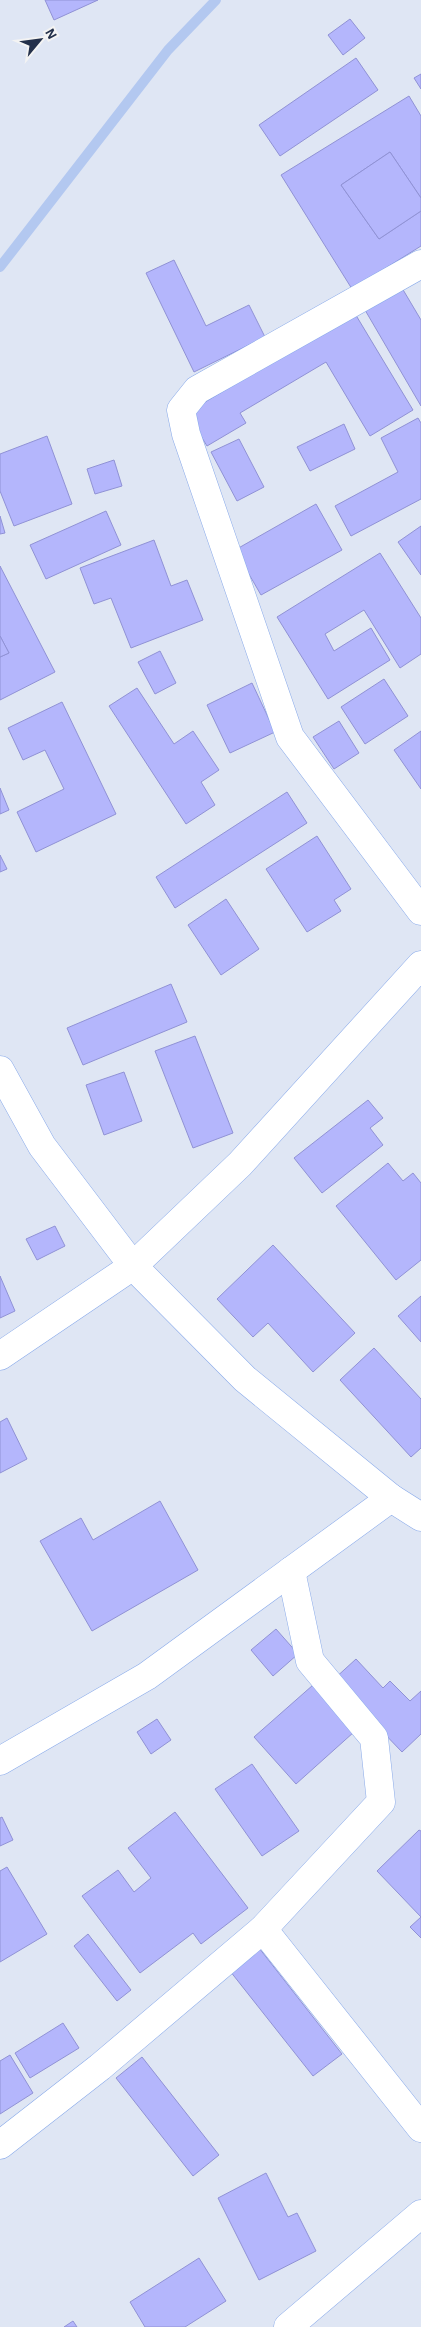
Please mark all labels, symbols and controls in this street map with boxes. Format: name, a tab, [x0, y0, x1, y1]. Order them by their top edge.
north arrow	[15, 15, 65, 65]
text: N	[42, 27, 59, 42]

